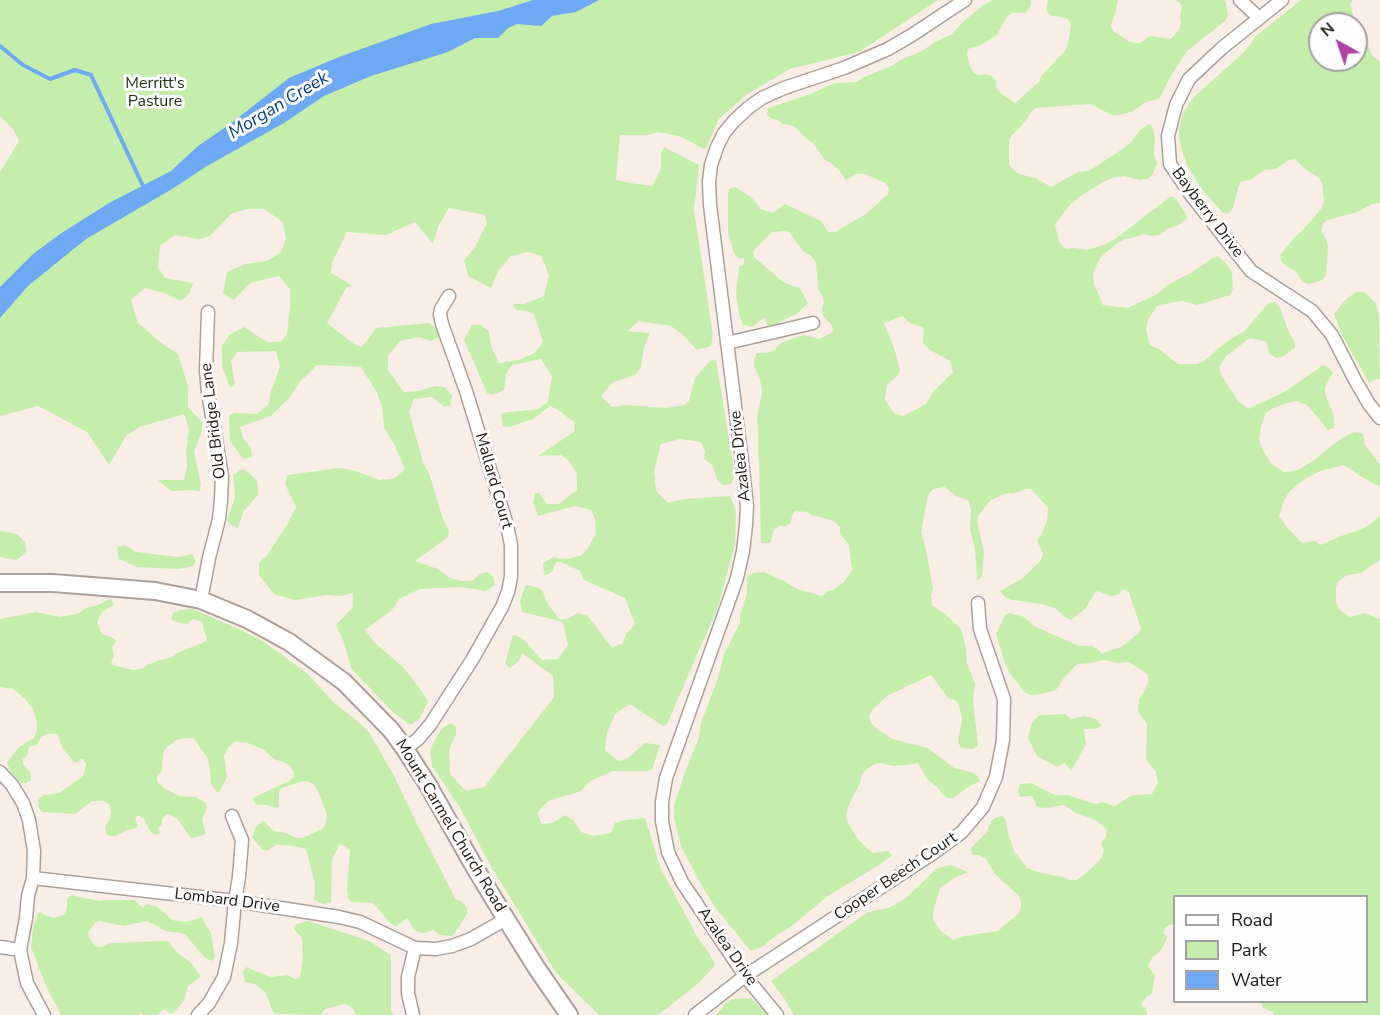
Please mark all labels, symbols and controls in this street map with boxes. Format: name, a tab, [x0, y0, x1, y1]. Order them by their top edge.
north arrow	[1308, 12, 1368, 72]
text: N	[1316, 17, 1339, 42]
water label: Morgan Creek	[225, 68, 333, 144]
park label: Merritt's Pasture	[125, 74, 185, 112]
street label: Bayberry Drive	[1167, 164, 1247, 262]
street label: Old Bridge Lane	[197, 362, 231, 480]
street label: Azalea Drive	[727, 410, 755, 502]
street label: Mallard Court	[470, 431, 516, 531]
street label: Mount Carmel Church Road	[391, 736, 509, 916]
street label: Cooper Beech Court	[831, 829, 961, 925]
street label: Lombard Drive	[173, 885, 281, 917]
legend	[1173, 895, 1368, 1003]
street label: Azalea Drive	[693, 904, 761, 990]
text: Road	[1231, 908, 1273, 932]
text: Park	[1231, 938, 1267, 962]
text: Water	[1231, 968, 1282, 992]

